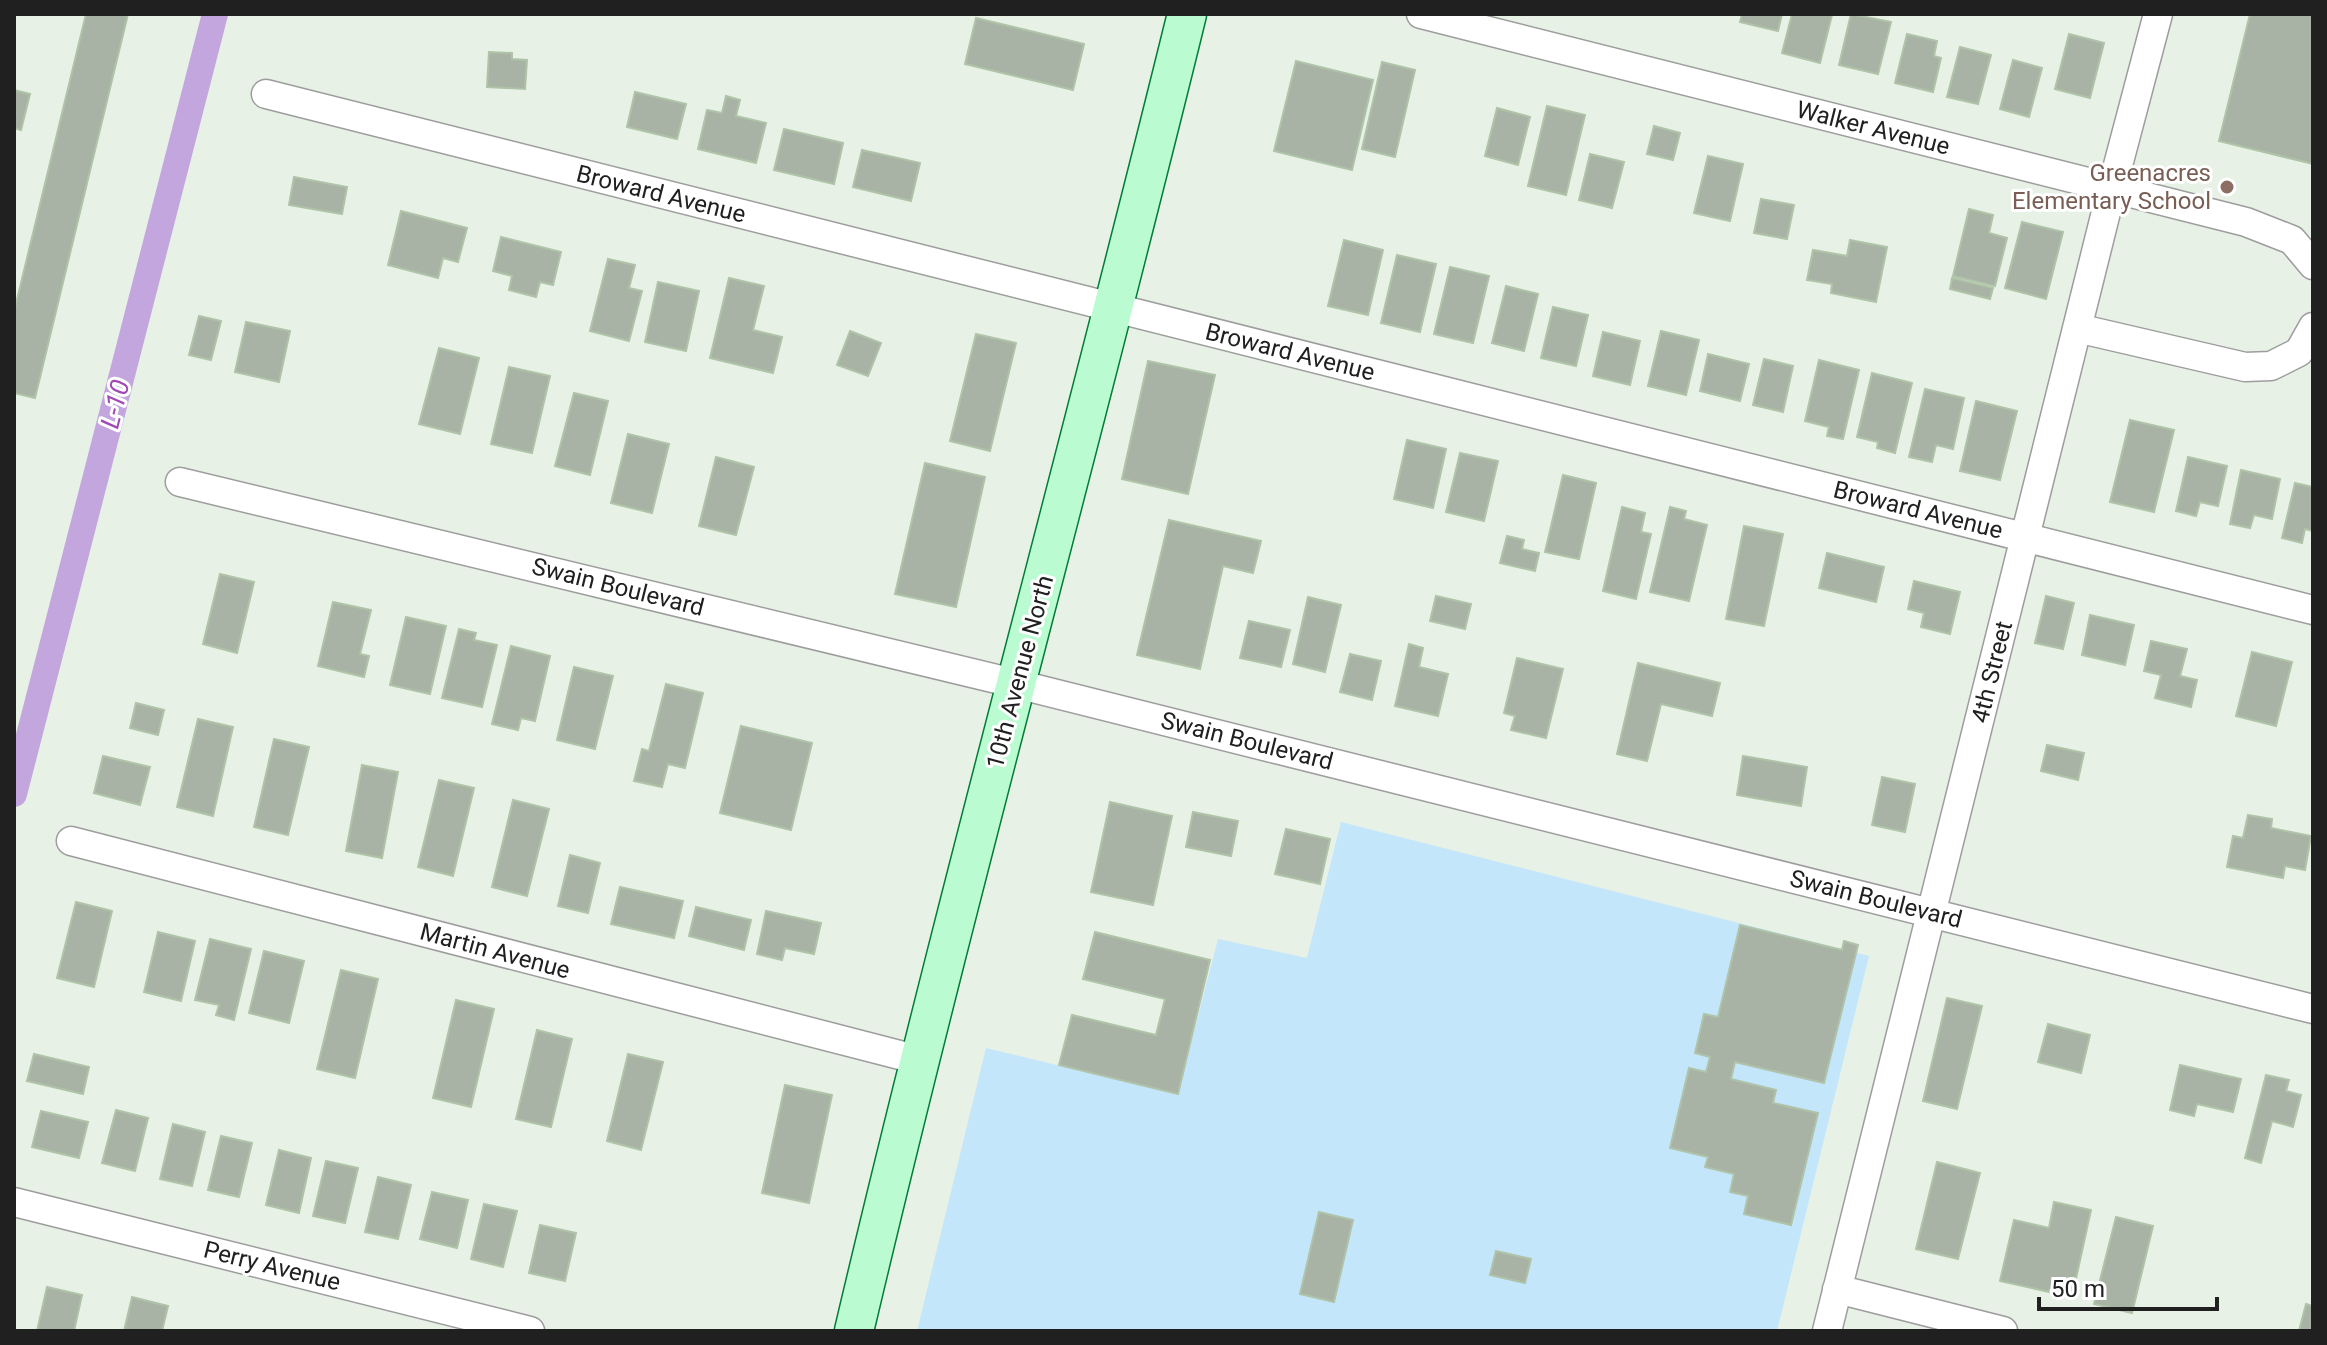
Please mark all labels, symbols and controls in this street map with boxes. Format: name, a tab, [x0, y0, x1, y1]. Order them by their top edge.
street label: Walker Avenue	[1793, 95, 1953, 161]
street label: Broward Avenue	[573, 159, 749, 229]
place label: Greenacres Elementary School	[2012, 159, 2211, 215]
marker: Greenacres Elementary School	[2218, 178, 2236, 196]
street label: Broward Avenue	[1202, 317, 1378, 387]
water label: L-10	[95, 377, 135, 431]
street label: Broward Avenue	[1830, 475, 2006, 545]
street label: Swain Boulevard	[529, 552, 707, 622]
street label: 10th Avenue North	[981, 572, 1059, 772]
street label: 4th Street	[1966, 618, 2018, 726]
street label: Swain Boulevard	[1158, 706, 1336, 776]
street label: Swain Boulevard	[1787, 864, 1965, 934]
street label: Martin Avenue	[417, 918, 573, 984]
street label: Perry Avenue	[201, 1235, 343, 1297]
scale bar	[2039, 1261, 2217, 1311]
text: 50 m	[2051, 1275, 2105, 1303]

